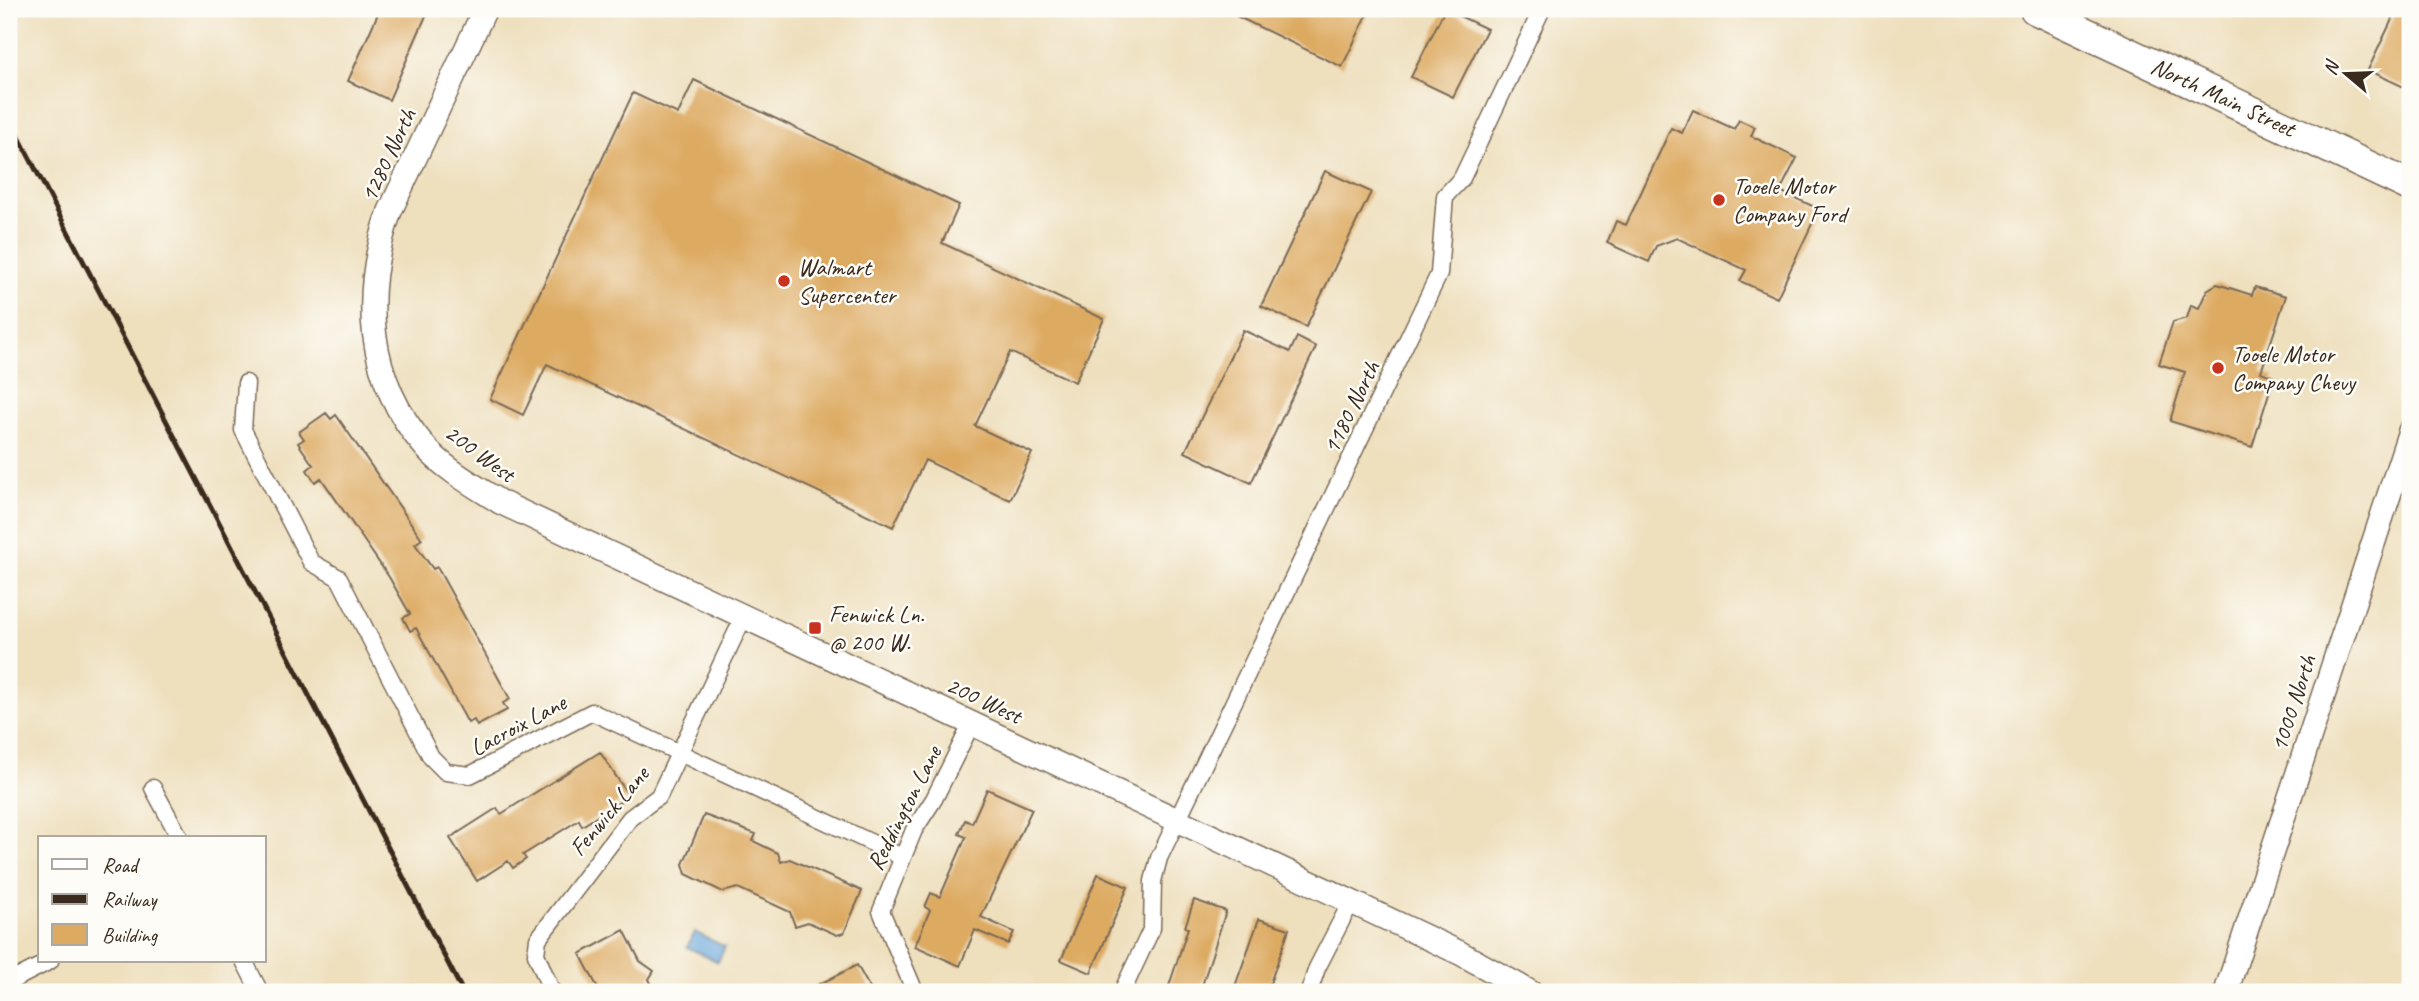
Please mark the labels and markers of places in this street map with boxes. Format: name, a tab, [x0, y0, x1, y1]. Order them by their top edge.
place label: Tooele Motor Company Ford	[1733, 171, 1850, 229]
marker: Tooele Motor Company Ford	[1711, 192, 1727, 208]
place label: Walmart Supercenter	[798, 252, 898, 310]
marker: Walmart Supercenter	[776, 273, 792, 289]
place label: Tooele Motor Company Chevy	[2232, 339, 2357, 397]
marker: Tooele Motor Company Chevy	[2210, 360, 2226, 376]
place label: Fenwick Ln. @ 200 W.	[829, 599, 925, 657]
marker: Fenwick Ln. @ 200 W.	[807, 620, 823, 636]

